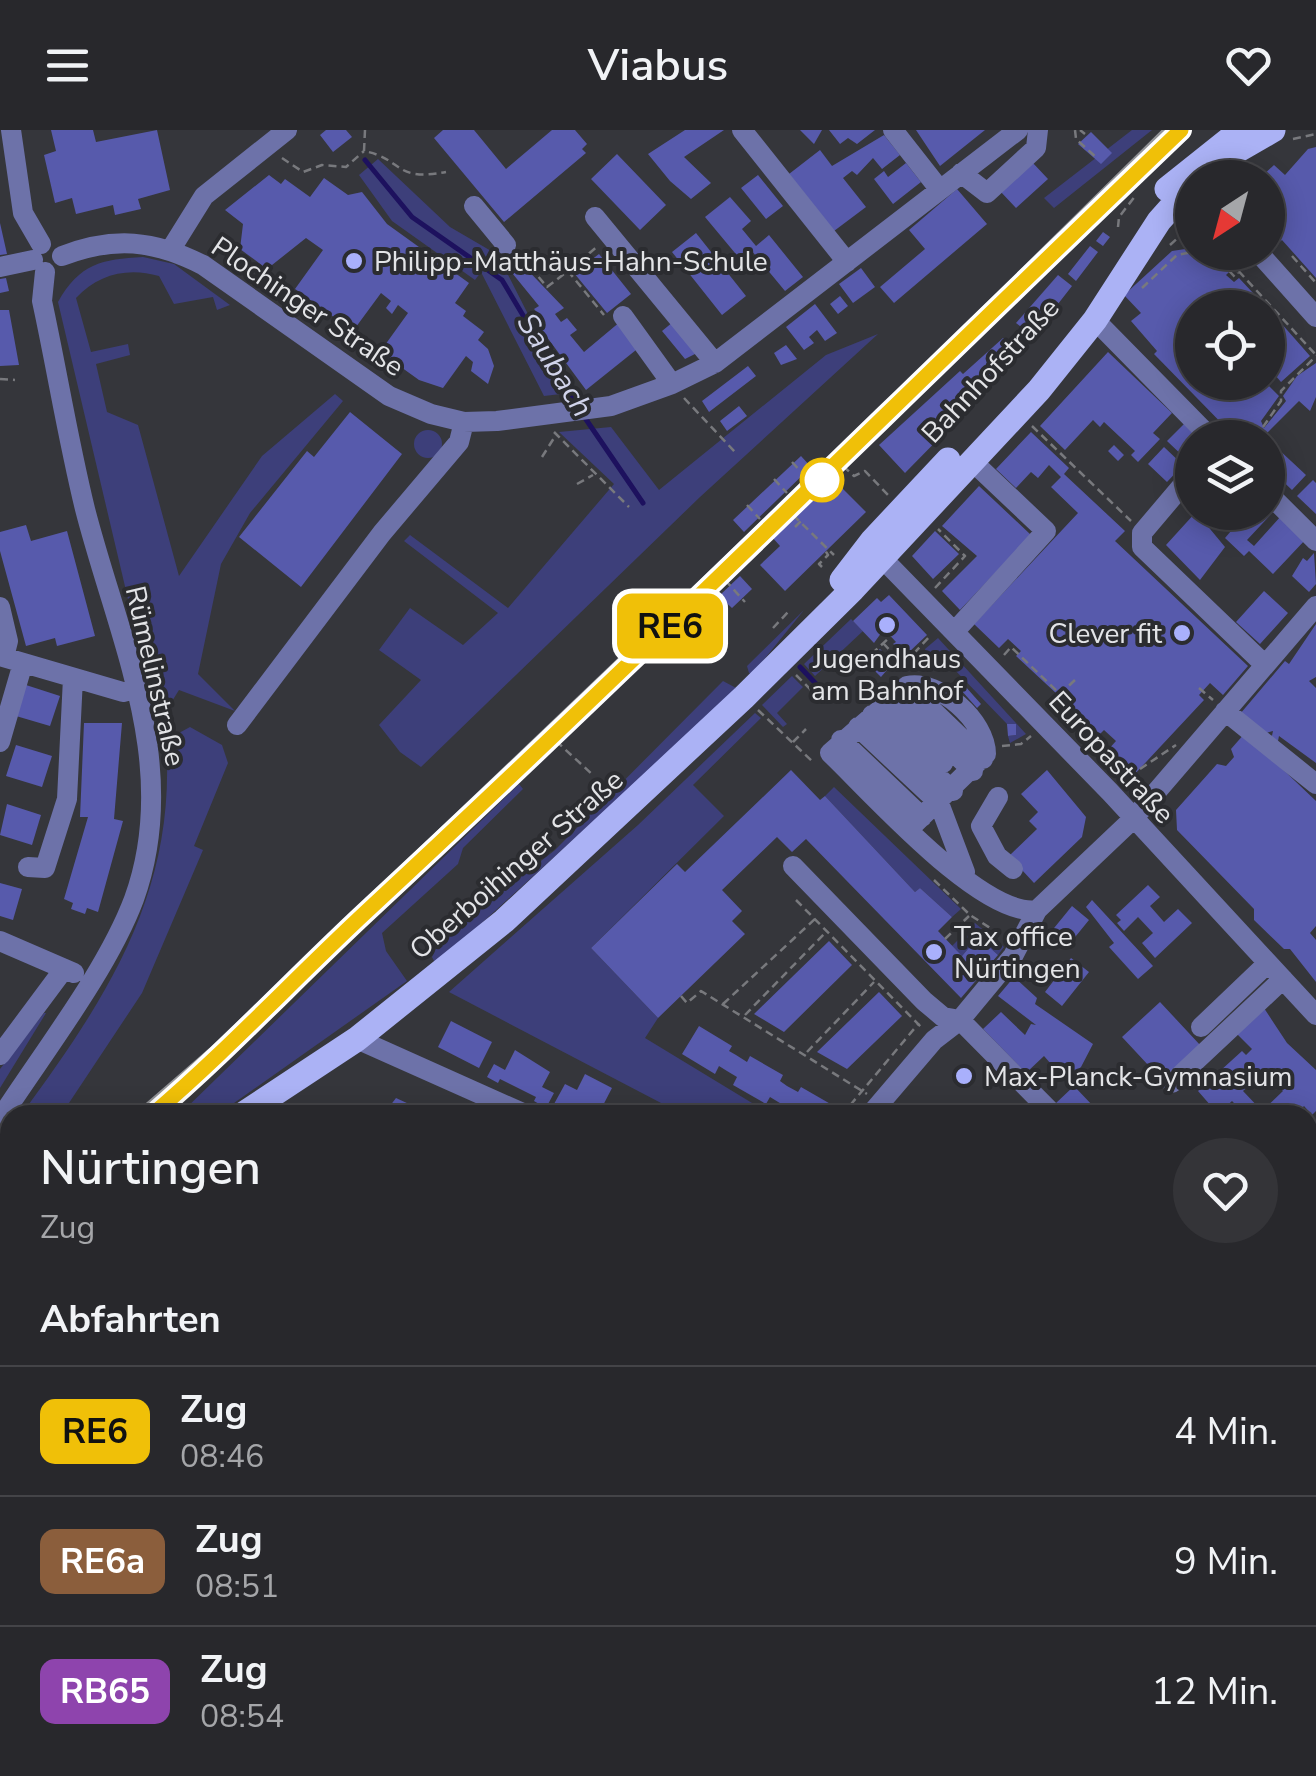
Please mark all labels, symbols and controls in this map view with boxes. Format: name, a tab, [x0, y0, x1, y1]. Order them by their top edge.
text: Viabus	[588, 35, 728, 96]
icon: menu	[40, 38, 95, 93]
icon: heart	[1221, 38, 1276, 93]
north arrow	[1175, 160, 1285, 270]
map controls	[1175, 160, 1285, 530]
street label: Plochinger Straße	[204, 228, 411, 386]
place label: Philipp-Matthäus-Hahn-Schule	[374, 243, 768, 281]
marker: Philipp-Matthäus-Hahn-Schule	[343, 250, 365, 272]
street label: Bahnhofstraße	[913, 290, 1068, 452]
button: locate	[1175, 290, 1285, 400]
water label: Saubach	[507, 305, 603, 425]
button: layers	[1175, 420, 1285, 530]
unlabelled marker	[801, 459, 843, 501]
street label: Rümelinstraße	[116, 582, 194, 770]
line badge: RE6	[612, 594, 728, 658]
text: RE6	[637, 603, 703, 650]
marker: Jugendhaus am Bahnhof	[876, 614, 898, 636]
place label: Clever fit	[1049, 615, 1162, 653]
marker: Clever fit	[1171, 622, 1193, 644]
place label: Jugendhaus am Bahnhof	[811, 640, 964, 710]
street label: Europastraße	[1040, 683, 1183, 832]
street label: Oberboihinger Straße	[402, 761, 632, 968]
place label: Tax office Nürtingen	[954, 918, 1081, 988]
marker: Tax office Nürtingen	[923, 941, 945, 963]
place label: Max-Planck-Gymnasium	[984, 1058, 1292, 1096]
marker: Max-Planck-Gymnasium	[953, 1065, 975, 1087]
text: Nürtingen	[40, 1135, 261, 1201]
button: heart	[1173, 1138, 1278, 1243]
text: Zug	[40, 1206, 95, 1249]
text: Abfahrten	[40, 1294, 221, 1345]
text: Zug	[180, 1384, 248, 1435]
text: 4 Min.	[1174, 1406, 1278, 1457]
text: RE6	[62, 1408, 128, 1455]
text: 08:46	[180, 1435, 264, 1478]
text: Zug	[195, 1514, 263, 1565]
text: 9 Min.	[1174, 1536, 1278, 1587]
text: RE6a	[60, 1538, 145, 1585]
text: 08:51	[195, 1565, 279, 1608]
text: Zug	[200, 1644, 268, 1695]
text: 12 Min.	[1151, 1666, 1278, 1717]
text: RB65	[60, 1668, 150, 1715]
text: 08:54	[200, 1695, 284, 1738]

